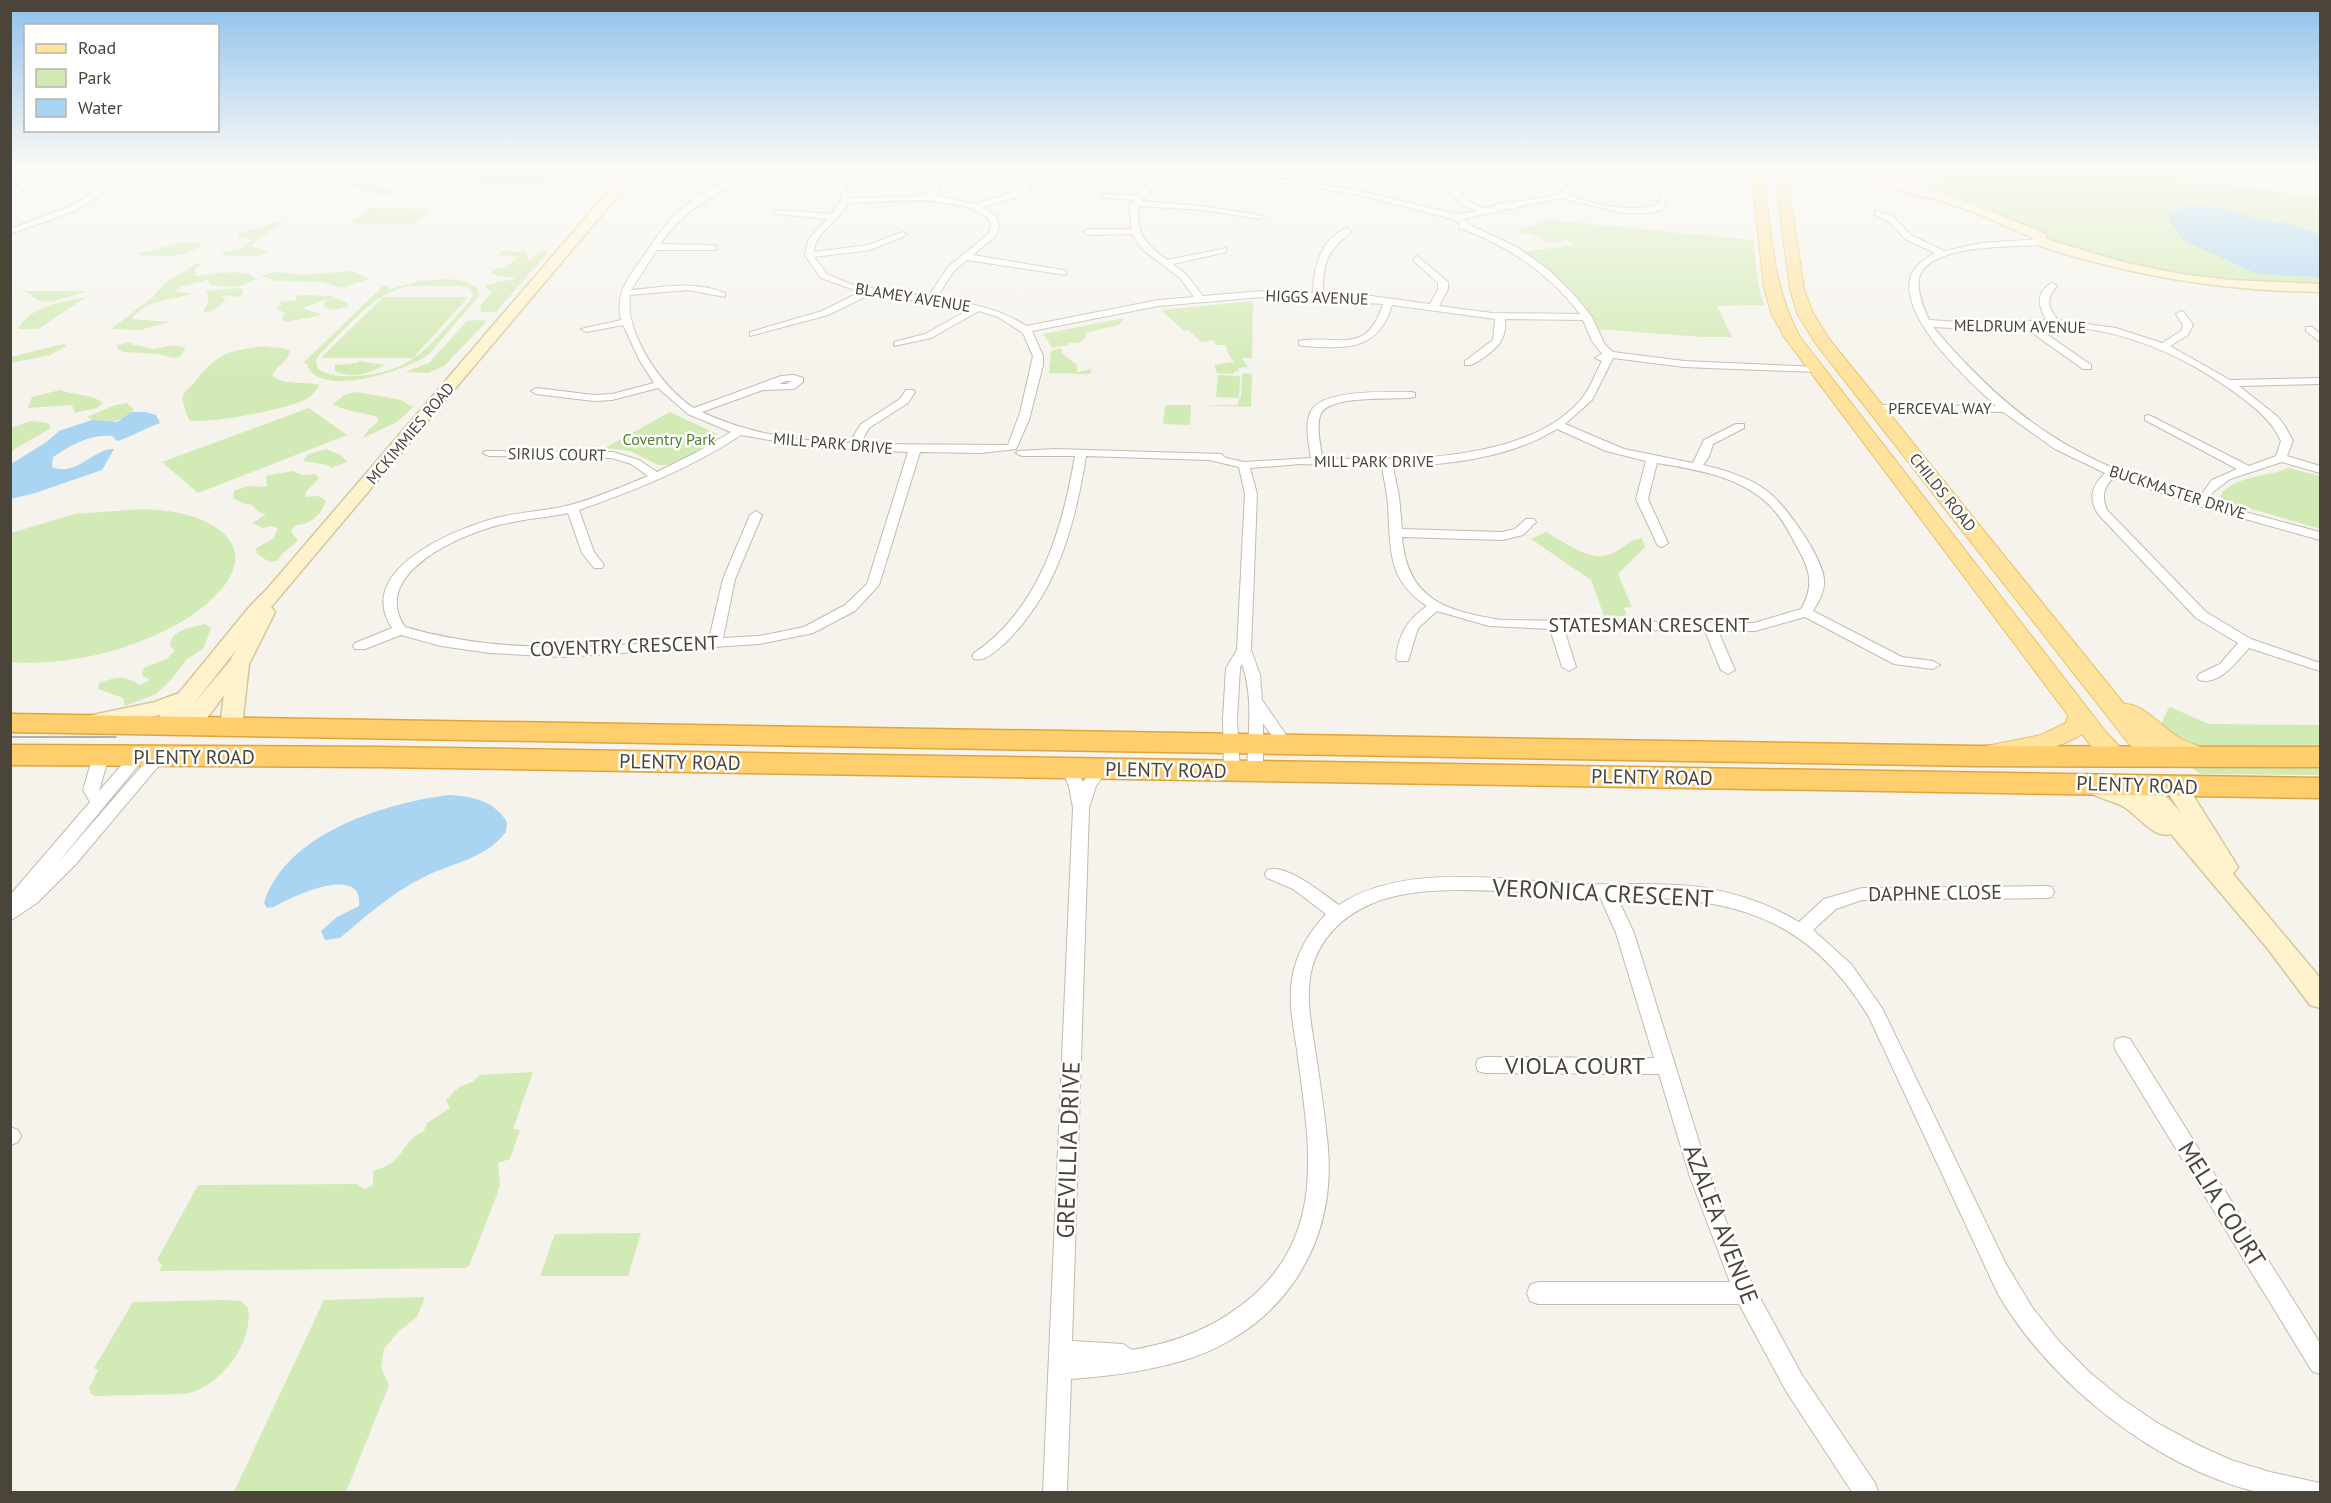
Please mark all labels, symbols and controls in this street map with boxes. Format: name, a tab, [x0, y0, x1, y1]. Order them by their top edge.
legend	[24, 24, 219, 132]
text: Road	[78, 36, 116, 59]
text: Park	[78, 66, 111, 89]
text: Water	[78, 96, 122, 119]
street label: BLAMEY AVENUE	[854, 278, 972, 316]
street label: HIGGS AVENUE	[1265, 285, 1369, 309]
street label: MELDRUM AVENUE	[1954, 315, 2086, 337]
street label: MCKIMMIES ROAD	[362, 378, 458, 488]
street label: PERCEVAL WAY	[1888, 398, 1992, 418]
street label: MILL PARK DRIVE	[772, 428, 894, 458]
park label: Coventry Park	[623, 429, 716, 449]
street label: SIRIUS COURT	[508, 443, 606, 465]
street label: CHILDS ROAD	[1905, 449, 1981, 535]
street label: MILL PARK DRIVE	[1314, 451, 1434, 471]
street label: BUCKMASTER DRIVE	[2107, 460, 2249, 524]
street label: STATESMAN CRESCENT	[1549, 612, 1749, 638]
street label: COVENTRY CRESCENT	[529, 630, 719, 662]
street label: PLENTY ROAD	[133, 744, 255, 770]
street label: PLENTY ROAD	[619, 748, 741, 776]
street label: PLENTY ROAD	[1105, 756, 1227, 784]
street label: PLENTY ROAD	[1591, 763, 1713, 791]
street label: PLENTY ROAD	[2076, 770, 2198, 800]
street label: VERONICA CRESCENT	[1491, 872, 1714, 914]
street label: DAPHNE CLOSE	[1868, 879, 2002, 907]
street label: VIOLA COURT	[1504, 1050, 1645, 1081]
street label: GREVILLIA DRIVE	[1049, 1061, 1087, 1239]
street label: MELIA COURT	[2171, 1136, 2273, 1272]
street label: AZALEA AVENUE	[1676, 1140, 1766, 1308]

